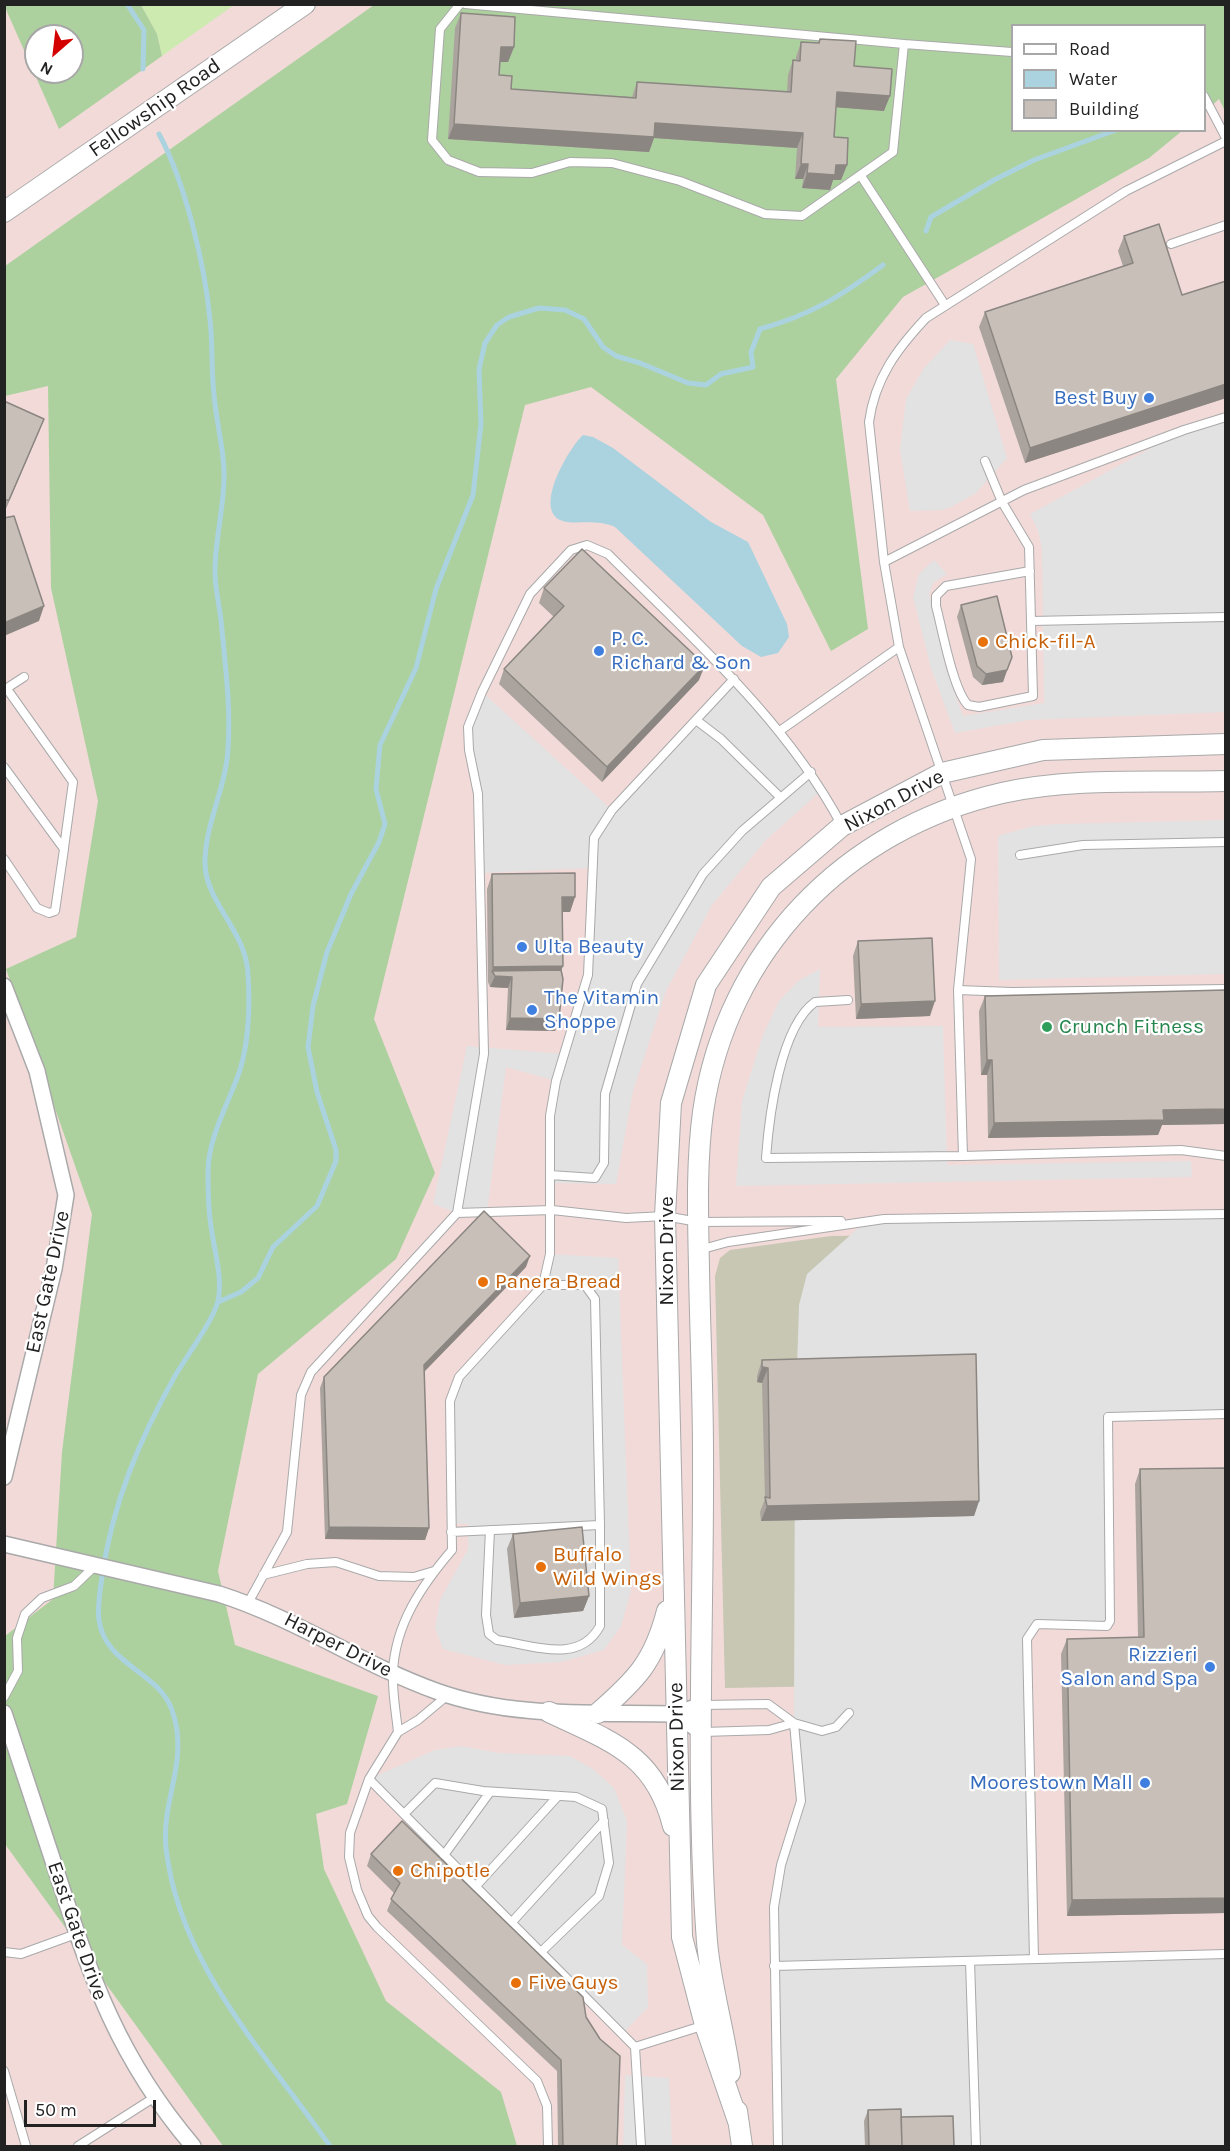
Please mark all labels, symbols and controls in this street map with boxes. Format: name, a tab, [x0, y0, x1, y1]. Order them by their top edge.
north arrow	[24, 24, 84, 84]
legend	[1011, 24, 1206, 132]
text: Road	[1069, 38, 1110, 60]
street label: Fellowship Road	[84, 53, 226, 163]
text: N	[37, 57, 56, 80]
text: Water	[1069, 68, 1117, 90]
text: Building	[1069, 98, 1139, 120]
place label: Best Buy	[1054, 385, 1137, 411]
marker: Best Buy	[1142, 391, 1156, 405]
place label: P. C. Richard & Son	[611, 626, 751, 676]
place label: Chick-fil-A	[995, 629, 1095, 655]
marker: Chick-fil-A	[976, 635, 990, 649]
marker: P. C. Richard & Son	[592, 644, 606, 658]
street label: Nixon Drive	[840, 764, 948, 838]
place label: Ulta Beauty	[534, 934, 644, 960]
marker: Ulta Beauty	[515, 940, 529, 954]
place label: The Vitamin Shoppe	[544, 985, 659, 1035]
marker: The Vitamin Shoppe	[525, 1003, 539, 1017]
place label: Crunch Fitness	[1059, 1014, 1204, 1040]
marker: Crunch Fitness	[1040, 1020, 1054, 1034]
street label: Nixon Drive	[654, 1196, 680, 1306]
street label: East Gate Drive	[21, 1208, 75, 1356]
place label: Panera Bread	[495, 1269, 621, 1295]
marker: Panera Bread	[476, 1275, 490, 1289]
place label: Buffalo Wild Wings	[553, 1542, 662, 1592]
marker: Buffalo Wild Wings	[534, 1560, 548, 1574]
street label: Harper Drive	[280, 1607, 396, 1683]
place label: Rizzieri Salon and Spa	[1061, 1642, 1198, 1692]
marker: Rizzieri Salon and Spa	[1203, 1660, 1217, 1674]
street label: Nixon Drive	[663, 1682, 691, 1792]
place label: Moorestown Mall	[969, 1770, 1133, 1796]
marker: Moorestown Mall	[1138, 1776, 1152, 1790]
street label: East Gate Drive	[41, 1858, 113, 2004]
place label: Chipotle	[410, 1858, 490, 1884]
marker: Chipotle	[391, 1864, 405, 1878]
place label: Five Guys	[528, 1970, 619, 1996]
marker: Five Guys	[509, 1976, 523, 1990]
scale bar	[27, 2088, 159, 2126]
text: 50 m	[35, 2099, 77, 2121]

